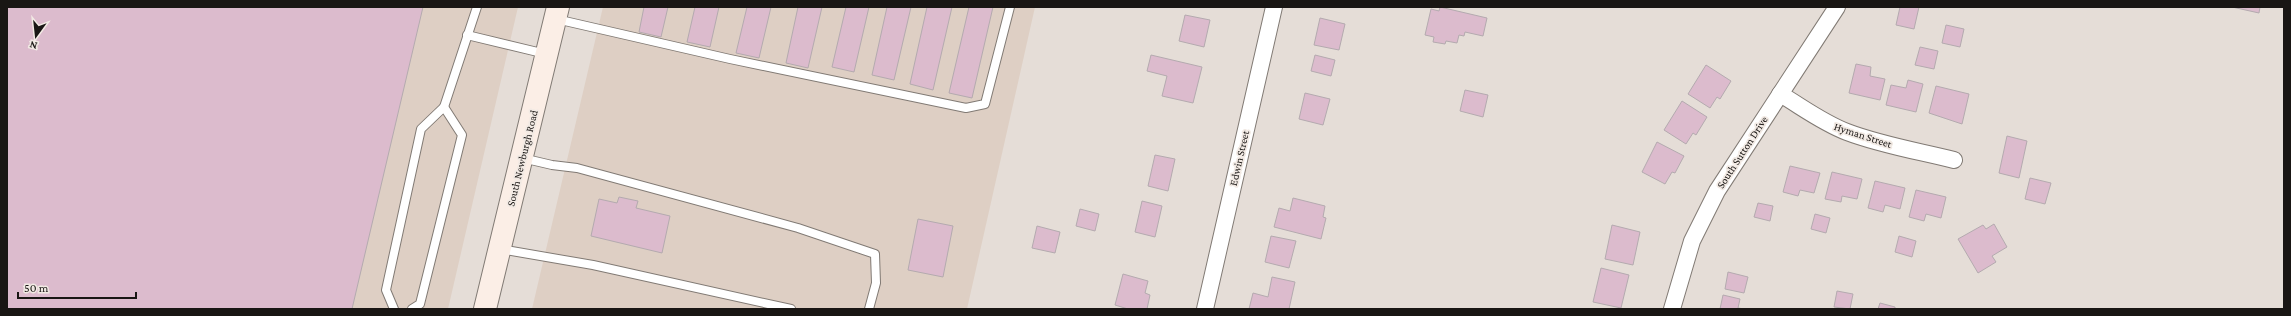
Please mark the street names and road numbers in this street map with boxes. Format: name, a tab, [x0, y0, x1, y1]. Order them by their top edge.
street label: South Newburgh Road	[504, 108, 541, 208]
street label: South Sutton Drive	[1714, 114, 1770, 190]
street label: Hyman Street	[1832, 120, 1894, 151]
street label: Edwin Street	[1227, 129, 1251, 187]

